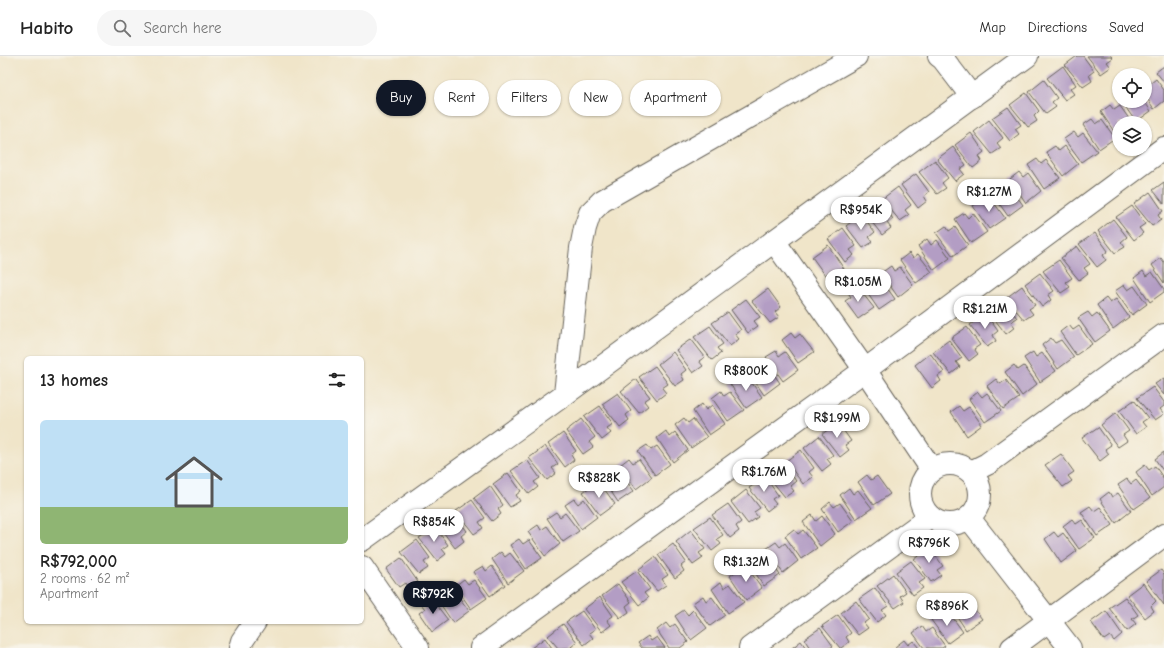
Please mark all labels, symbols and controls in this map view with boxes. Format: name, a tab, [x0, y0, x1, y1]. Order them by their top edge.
search box	[97, 10, 377, 46]
text: Habito	[20, 17, 73, 39]
icon: search	[111, 17, 133, 39]
text: Search here	[143, 19, 221, 37]
text: Map	[979, 19, 1006, 36]
text: Directions	[1028, 19, 1087, 36]
text: Saved	[1109, 19, 1144, 36]
map controls	[1112, 68, 1152, 156]
button: locate	[1112, 68, 1152, 108]
chip: Buy	[376, 80, 426, 116]
chip: Rent	[434, 80, 489, 116]
chip: Filters	[497, 80, 561, 116]
chip: New	[569, 80, 622, 116]
chip: Apartment	[630, 80, 721, 116]
button: layers	[1112, 116, 1152, 156]
pin: R$1.27M	[952, 179, 1026, 213]
text: R$1.27M	[966, 184, 1012, 199]
pin: R$954K	[828, 197, 894, 231]
text: R$954K	[840, 202, 882, 217]
pin: R$1.05M	[821, 269, 895, 303]
text: R$1.05M	[834, 274, 882, 289]
pin: R$1.21M	[948, 296, 1022, 330]
text: R$1.21M	[963, 301, 1007, 316]
pin: R$800K	[713, 358, 779, 392]
text: R$800K	[724, 363, 768, 378]
icon: filters	[326, 369, 348, 391]
text: 13 homes	[40, 371, 108, 390]
pin: R$1.99M	[800, 405, 874, 439]
text: R$1.99M	[814, 410, 860, 425]
icon: home	[158, 446, 230, 518]
pin: R$1.76M	[727, 459, 801, 493]
text: R$1.76M	[741, 464, 787, 479]
pin: R$828K	[566, 465, 632, 499]
text: R$828K	[578, 470, 620, 485]
pin: R$854K	[401, 509, 467, 543]
text: R$854K	[413, 514, 455, 529]
pin: R$796K	[896, 530, 962, 564]
text: R$796K	[908, 535, 950, 550]
pin: R$1.32M	[709, 549, 783, 583]
text: R$792,000	[40, 552, 117, 571]
text: R$1.32M	[723, 554, 769, 569]
text: 2 rooms · 62 m²	[40, 571, 129, 586]
pin: R$792K	[400, 581, 466, 615]
text: Apartment	[40, 586, 98, 601]
text: R$792K	[412, 586, 454, 601]
pin: R$896K	[914, 593, 980, 627]
text: R$896K	[926, 598, 968, 613]

